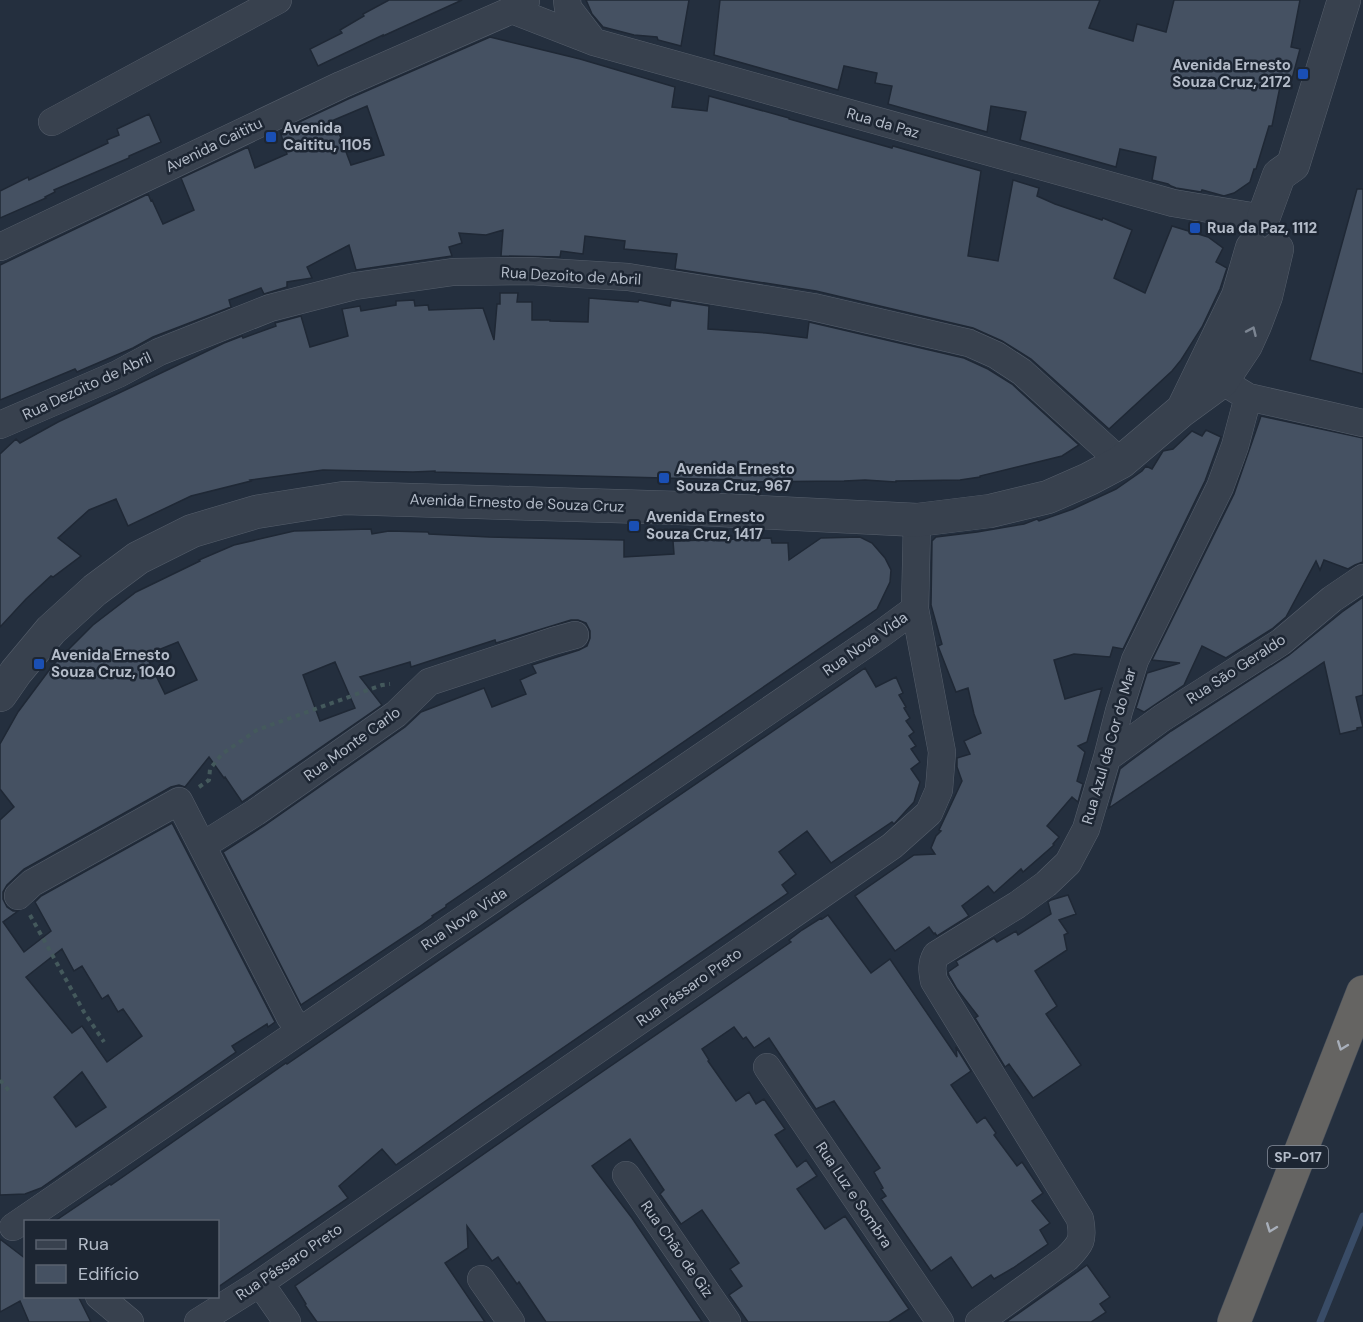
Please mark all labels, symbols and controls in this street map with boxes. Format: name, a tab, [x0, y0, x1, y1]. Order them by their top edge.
place label: Avenida Ernesto Souza Cruz, 2172	[1172, 55, 1291, 92]
marker: Avenida Ernesto Souza Cruz, 2172	[1296, 67, 1310, 81]
street label: Rua da Paz	[844, 103, 922, 143]
street label: Avenida Caititu	[162, 113, 266, 177]
place label: Avenida Caititu, 1105	[283, 118, 371, 155]
marker: Avenida Caititu, 1105	[264, 130, 278, 144]
place label: Rua da Paz, 1112	[1207, 218, 1318, 238]
marker: Rua da Paz, 1112	[1188, 221, 1202, 235]
street label: Rua Dezoito de Abril	[500, 262, 642, 290]
one-way arrow	[1245, 327, 1257, 338]
street label: Rua Dezoito de Abril	[19, 347, 155, 425]
place label: Avenida Ernesto Souza Cruz, 967	[676, 459, 795, 496]
marker: Avenida Ernesto Souza Cruz, 967	[657, 471, 671, 485]
street label: Avenida Ernesto de Souza Cruz	[409, 489, 625, 517]
place label: Avenida Ernesto Souza Cruz, 1417	[646, 507, 765, 544]
marker: Avenida Ernesto Souza Cruz, 1417	[627, 519, 641, 533]
street label: Rua Nova Vida	[819, 607, 911, 681]
street label: Rua São Geraldo	[1182, 629, 1290, 709]
place label: Avenida Ernesto Souza Cruz, 1040	[51, 645, 175, 682]
marker: Avenida Ernesto Souza Cruz, 1040	[32, 657, 46, 671]
street label: Rua Azul da Cor do Mar	[1077, 665, 1141, 827]
street label: Rua Monte Carlo	[300, 702, 404, 786]
street label: Rua Nova Vida	[417, 883, 511, 955]
street label: Rua Pássaro Preto	[632, 943, 746, 1031]
one-way arrow	[1336, 1040, 1349, 1051]
street label: Rua Luz e Sombra	[811, 1138, 897, 1252]
road number: SP-017	[1268, 1146, 1328, 1168]
street label: Rua Chão de Giz	[636, 1197, 718, 1301]
street label: Rua Pássaro Preto	[232, 1219, 346, 1305]
legend	[24, 1220, 219, 1298]
one-way arrow	[1265, 1222, 1278, 1233]
text: Rua	[78, 1232, 109, 1256]
text: Edifício	[78, 1262, 139, 1286]

